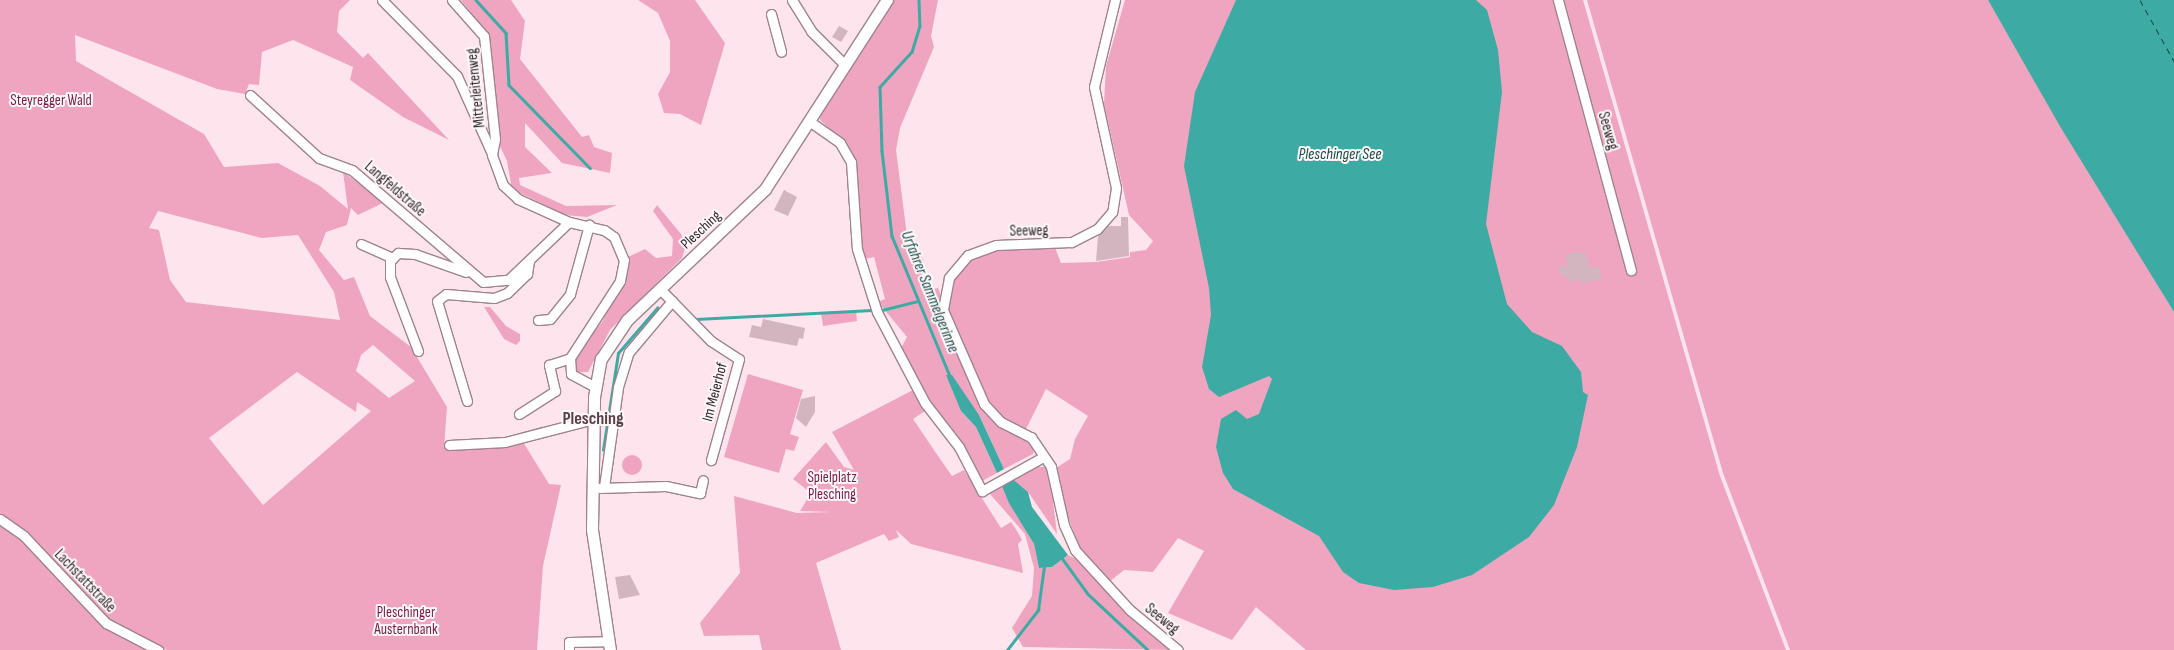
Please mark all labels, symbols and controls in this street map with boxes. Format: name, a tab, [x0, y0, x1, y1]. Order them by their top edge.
street label: Mitterleitenweg	[463, 47, 489, 129]
park label: Steyregger Wald	[10, 92, 92, 110]
street label: Seeweg	[1594, 110, 1622, 152]
water label: Pleschinger See	[1299, 145, 1381, 165]
street label: Langfeldstraße	[361, 158, 429, 220]
street label: Plesching	[677, 207, 725, 253]
street label: Seeweg	[1009, 222, 1049, 240]
water label: Urfahrer Sammelgerinne	[896, 228, 962, 356]
street label: Im Meierhof	[699, 361, 731, 423]
district label: Plesching	[562, 408, 624, 430]
park label: Spielplatz Plesching	[807, 468, 857, 503]
street label: Lachstattstraße	[51, 546, 119, 616]
street label: Seeweg	[1141, 600, 1183, 638]
park label: Pleschinger Austernbank	[374, 603, 438, 638]

